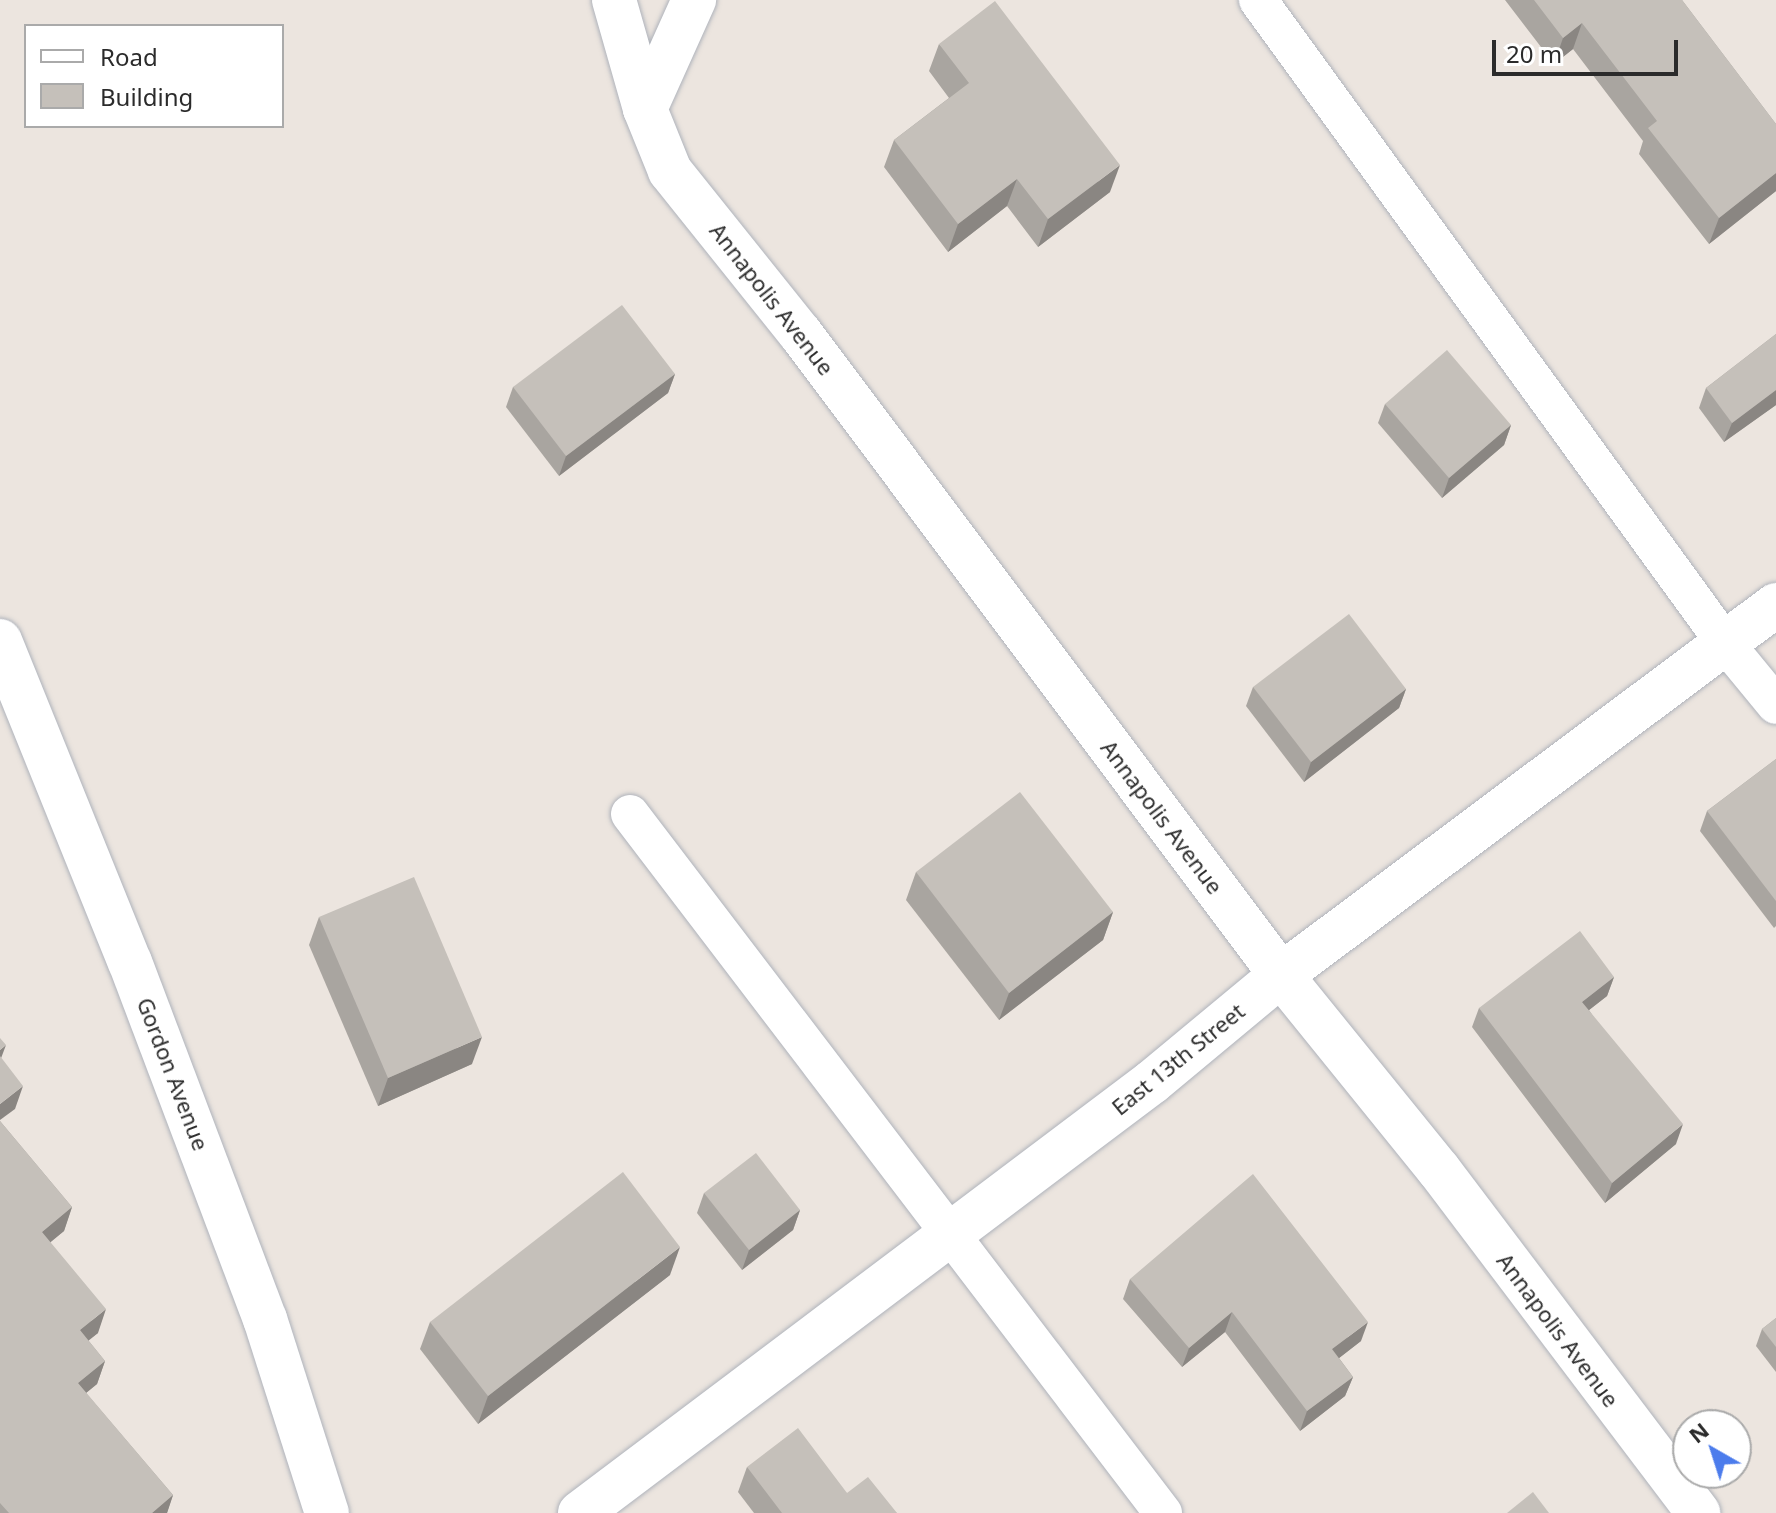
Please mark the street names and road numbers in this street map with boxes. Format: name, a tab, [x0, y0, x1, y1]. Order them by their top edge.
street label: Annapolis Avenue	[705, 218, 839, 380]
street label: Annapolis Avenue	[1096, 735, 1228, 899]
street label: Gordon Avenue	[132, 994, 214, 1154]
street label: East 13th Street	[1107, 998, 1249, 1120]
street label: Annapolis Avenue	[1492, 1248, 1624, 1412]

